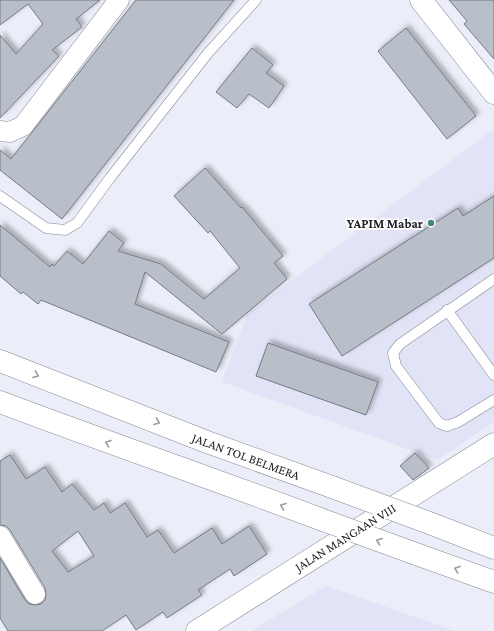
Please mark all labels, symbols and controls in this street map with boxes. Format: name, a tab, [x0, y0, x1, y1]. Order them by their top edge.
place label: YAPIM Mabar	[347, 216, 424, 231]
marker: YAPIM Mabar	[426, 218, 436, 228]
one-way arrow	[33, 371, 40, 379]
one-way arrow	[154, 418, 161, 426]
street label: JALAN TOL BELMERA	[189, 430, 302, 483]
one-way arrow	[105, 439, 112, 447]
street label: JALAN MANGAAN VIII	[291, 500, 399, 575]
one-way arrow	[280, 502, 287, 510]
one-way arrow	[376, 537, 383, 545]
one-way arrow	[454, 565, 461, 574]

